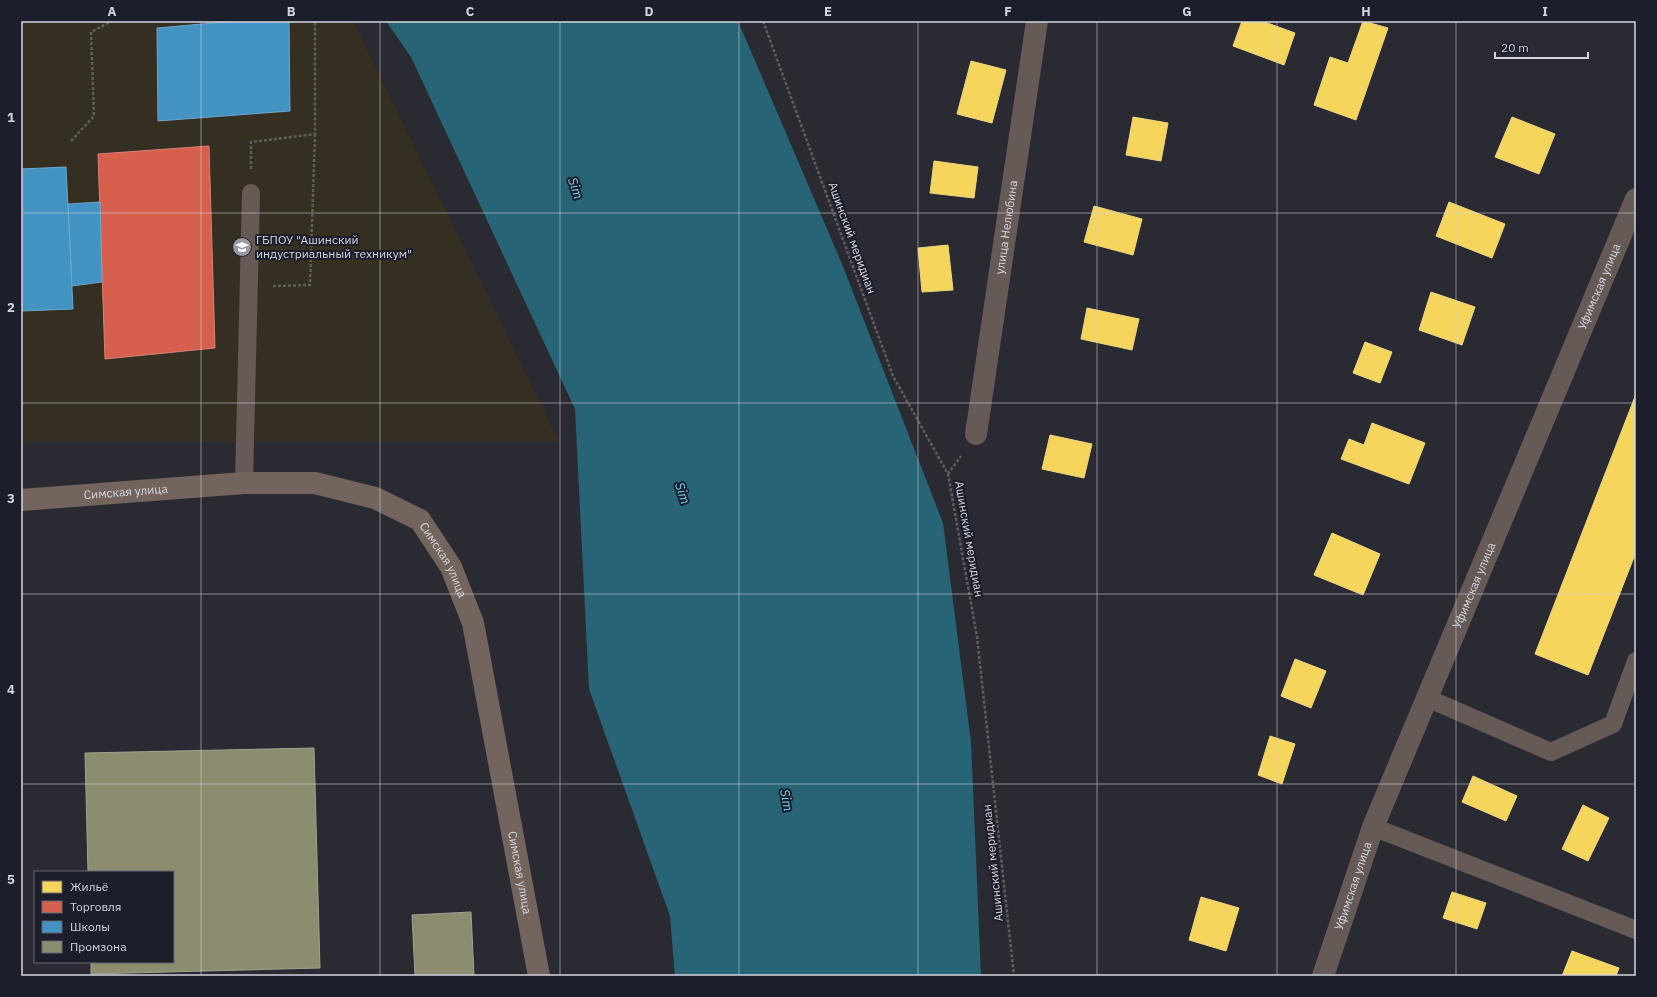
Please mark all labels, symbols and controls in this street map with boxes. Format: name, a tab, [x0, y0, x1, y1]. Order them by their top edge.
text: A	[108, 3, 117, 20]
text: B	[287, 3, 296, 20]
text: C	[466, 3, 475, 20]
text: D	[644, 3, 654, 20]
text: E	[824, 3, 832, 20]
text: F	[1004, 3, 1012, 20]
text: G	[1182, 3, 1192, 20]
text: H	[1361, 3, 1371, 20]
text: I	[1542, 3, 1548, 20]
scale bar	[1495, 34, 1588, 60]
text: 20 m	[1501, 40, 1529, 55]
text: 1	[7, 109, 15, 126]
water label: Sim	[564, 175, 587, 201]
street label: улица Нелюбина	[992, 179, 1020, 275]
street label: Ашинский меридиан	[825, 180, 880, 296]
place label: ГБПОУ "Ашинский индустриальный техникум"	[256, 232, 412, 261]
school or university icon: ГБПОУ "Ашинский индустриальный техникум"	[231, 236, 253, 258]
street label: Уфимская улица	[1574, 240, 1624, 332]
text: 2	[7, 299, 15, 316]
water label: Sim	[671, 480, 694, 506]
street label: Ашинский меридиан	[952, 480, 987, 598]
street label: Симская улица	[83, 481, 169, 502]
text: 3	[7, 490, 15, 507]
street label: Симская улица	[416, 519, 470, 600]
street label: Уфимская улица	[1449, 539, 1499, 631]
text: 4	[7, 681, 15, 698]
water label: Sim	[776, 788, 797, 812]
street label: Ашинский меридиан	[979, 804, 1006, 922]
street label: Симская улица	[505, 830, 535, 916]
street label: Уфимская улица	[1331, 839, 1375, 932]
text: 5	[7, 871, 15, 888]
legend	[34, 871, 174, 963]
text: Жильё	[70, 879, 109, 894]
text: Торговля	[70, 899, 121, 914]
text: Школы	[70, 919, 110, 934]
text: Промзона	[70, 939, 127, 954]

